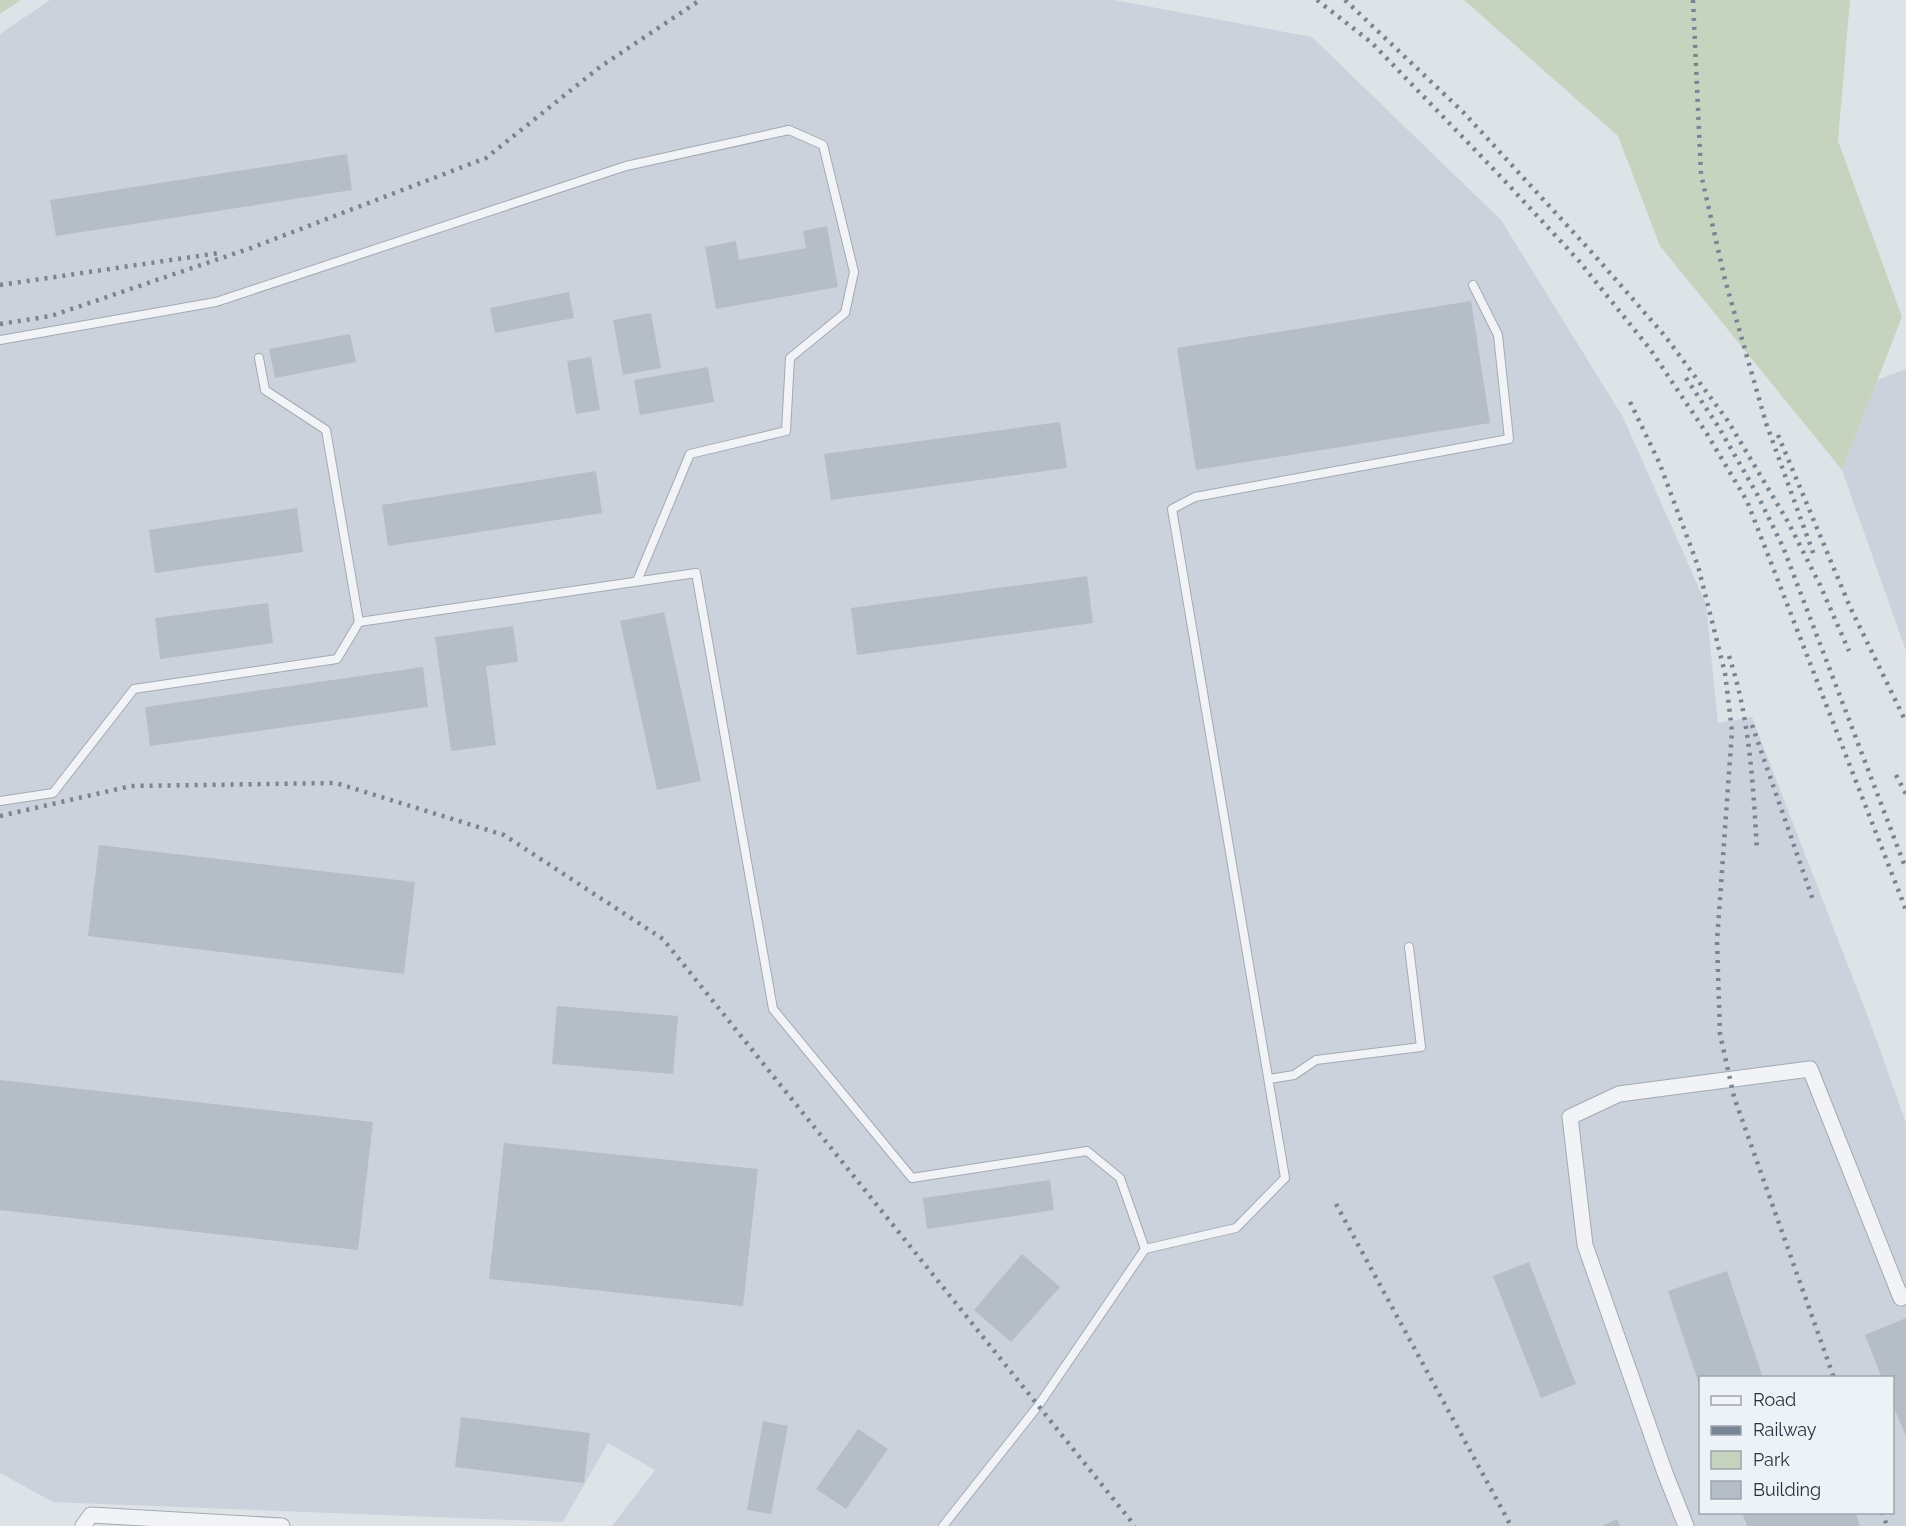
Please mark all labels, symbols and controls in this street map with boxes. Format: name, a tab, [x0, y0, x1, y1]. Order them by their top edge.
legend	[1699, 1376, 1894, 1514]
text: Road	[1753, 1389, 1796, 1410]
text: Railway	[1753, 1419, 1817, 1440]
text: Park	[1753, 1449, 1790, 1470]
text: Building	[1753, 1479, 1821, 1500]

